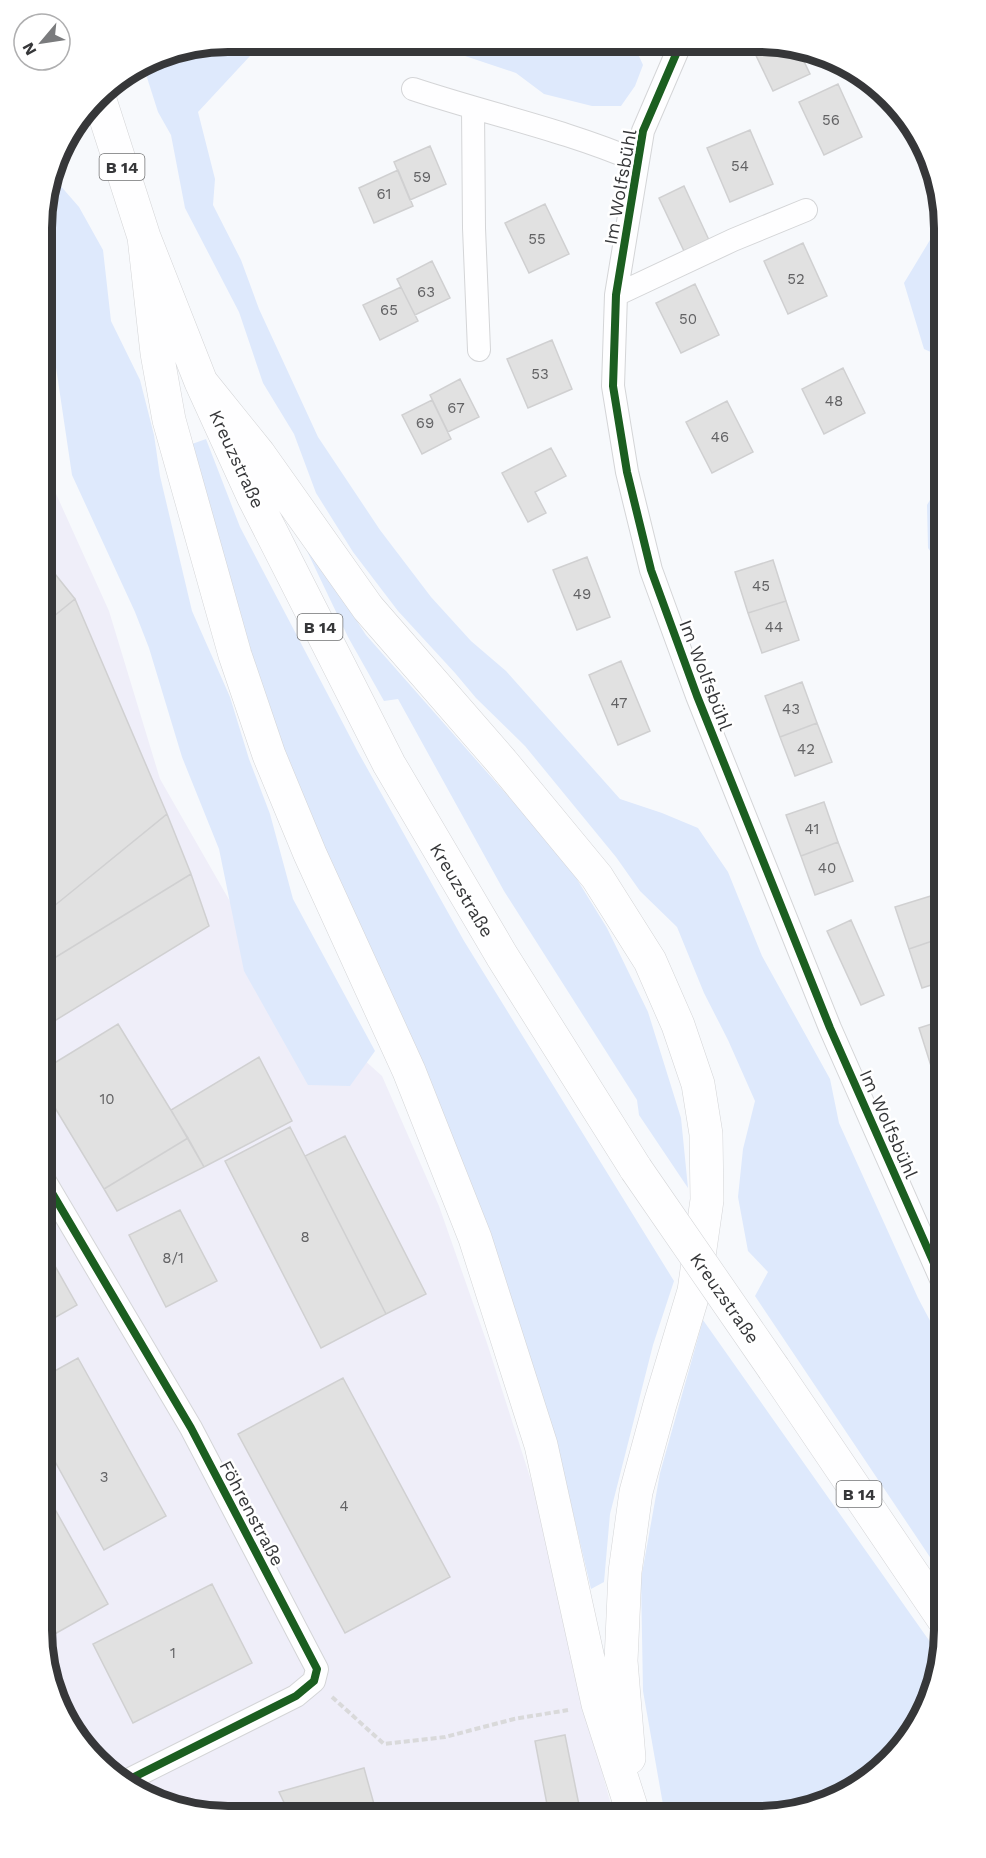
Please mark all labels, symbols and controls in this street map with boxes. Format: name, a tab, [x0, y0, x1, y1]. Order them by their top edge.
north arrow	[12, 12, 72, 72]
text: N	[18, 39, 41, 59]
house number: 56	[822, 111, 840, 129]
street label: Im Wolfsbühl	[600, 127, 641, 246]
road number: B 14	[100, 154, 144, 180]
house number: 54	[731, 157, 749, 175]
house number: 59	[413, 168, 431, 186]
house number: 61	[377, 185, 391, 203]
house number: 55	[528, 230, 546, 248]
house number: 52	[787, 270, 805, 288]
house number: 63	[417, 283, 435, 301]
house number: 65	[380, 301, 398, 319]
house number: 50	[679, 310, 697, 328]
house number: 53	[531, 365, 549, 383]
house number: 48	[825, 392, 843, 410]
house number: 67	[447, 399, 465, 417]
street label: Kreuzstraße	[205, 407, 269, 511]
house number: 69	[416, 414, 434, 432]
house number: 46	[711, 428, 729, 446]
house number: 45	[752, 577, 770, 595]
house number: 49	[573, 585, 591, 603]
road number: B 14	[298, 614, 342, 640]
street label: Im Wolfsbühl	[675, 617, 737, 734]
house number: 44	[765, 618, 783, 636]
house number: 47	[611, 694, 627, 712]
house number: 43	[782, 700, 800, 718]
house number: 42	[797, 740, 815, 758]
house number: 41	[805, 820, 819, 838]
street label: Kreuzstraße	[426, 839, 498, 941]
house number: 40	[818, 859, 836, 877]
street label: Im Wolfsbühl	[856, 1066, 923, 1182]
house number: 10	[99, 1090, 115, 1108]
house number: 8	[300, 1228, 310, 1246]
house number: 8/1	[162, 1249, 184, 1267]
street label: Kreuzstraße	[686, 1249, 764, 1347]
street label: Föhrenstraße	[215, 1457, 289, 1569]
house number: 3	[100, 1468, 108, 1486]
road number: B 14	[836, 1481, 882, 1507]
house number: 4	[339, 1497, 349, 1515]
house number: 1	[170, 1644, 176, 1662]

